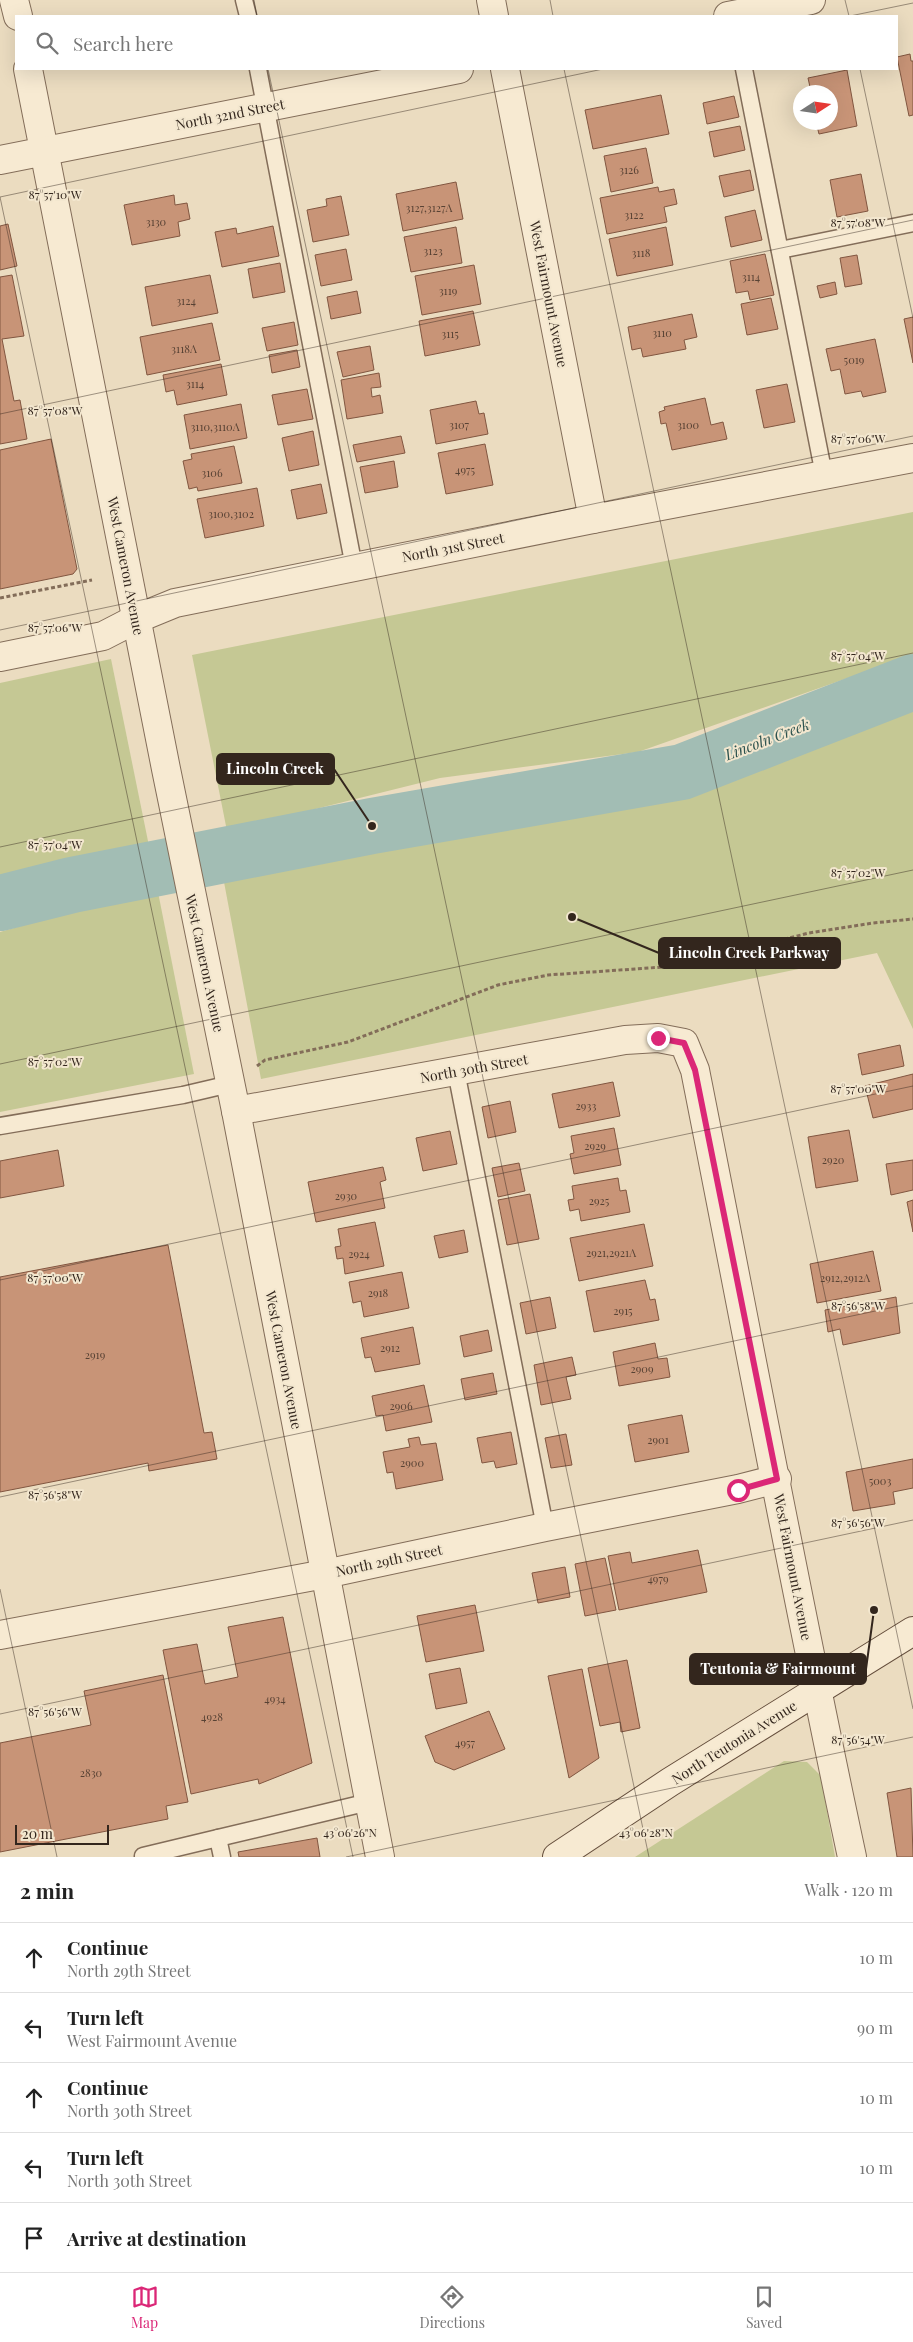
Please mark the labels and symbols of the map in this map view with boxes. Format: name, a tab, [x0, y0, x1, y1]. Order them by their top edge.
north arrow	[793, 85, 838, 130]
street label: North 32nd Street	[174, 94, 287, 134]
house number: 3126	[619, 162, 639, 177]
text: 87°57'10"W	[28, 186, 82, 202]
house number: 3127,3127A	[406, 200, 453, 215]
house number: 3122	[624, 207, 644, 222]
house number: 3130	[146, 214, 167, 229]
text: 87°57'08"W	[831, 214, 886, 230]
street label: West Fairmount Avenue	[525, 218, 573, 369]
house number: 3123	[423, 243, 443, 258]
house number: 3118	[632, 245, 651, 260]
house number: 3114	[742, 269, 761, 284]
house number: 3119	[439, 283, 458, 298]
house number: 3124	[176, 293, 196, 308]
house number: 3110	[652, 325, 672, 340]
house number: 3115	[441, 326, 459, 341]
house number: 3118A	[171, 341, 197, 356]
house number: 5019	[844, 352, 865, 367]
house number: 3114	[186, 376, 205, 391]
text: 87°57'08"W	[28, 402, 83, 418]
house number: 3107	[449, 417, 470, 432]
house number: 3100	[677, 417, 700, 432]
house number: 3110,3110A	[190, 419, 240, 434]
text: 87°57'06"W	[831, 430, 885, 446]
house number: 4975	[455, 462, 475, 477]
house number: 3106	[201, 465, 223, 480]
street label: West Cameron Avenue	[103, 494, 149, 637]
house number: 3100,3102	[208, 506, 254, 521]
street label: North 31st Street	[400, 528, 507, 566]
text: 87°57'06"W	[28, 619, 82, 635]
text: 87°57'04"W	[831, 647, 885, 663]
water label: Lincoln Creek	[721, 714, 812, 765]
callout: Lincoln Creek	[217, 754, 334, 784]
text: Lincoln Creek	[226, 758, 324, 778]
text: 87°57'04"W	[28, 836, 82, 852]
text: 87°57'02"W	[831, 864, 885, 880]
street label: West Cameron Avenue	[181, 891, 229, 1034]
callout: Lincoln Creek Parkway	[659, 938, 840, 968]
text: Lincoln Creek Parkway	[669, 942, 830, 962]
route end	[647, 1027, 670, 1050]
street label: North 30th Street	[419, 1049, 530, 1087]
text: 87°57'02"W	[28, 1053, 82, 1069]
text: 87°57'00"W	[830, 1080, 886, 1096]
house number: 2933	[576, 1098, 596, 1113]
house number: 2929	[584, 1138, 606, 1153]
house number: 2920	[822, 1152, 845, 1167]
house number: 2930	[335, 1188, 358, 1203]
house number: 2925	[589, 1193, 610, 1208]
house number: 2921,2921A	[586, 1245, 636, 1260]
house number: 2924	[348, 1246, 370, 1261]
text: 87°57'00"W	[27, 1269, 83, 1285]
house number: 2912,2912A	[820, 1270, 870, 1285]
house number: 2918	[368, 1285, 389, 1300]
street label: West Cameron Avenue	[261, 1288, 307, 1431]
text: 87°56'58"W	[831, 1297, 885, 1313]
house number: 2915	[613, 1303, 633, 1318]
house number: 2912	[380, 1340, 400, 1355]
house number: 2919	[85, 1347, 106, 1362]
house number: 2909	[630, 1361, 654, 1376]
house number: 2906	[389, 1398, 413, 1413]
house number: 2901	[647, 1432, 669, 1447]
house number: 2900	[400, 1455, 424, 1470]
house number: 5003	[869, 1473, 891, 1488]
route start	[727, 1479, 750, 1502]
text: 87°56'58"W	[28, 1486, 82, 1502]
street label: West Fairmount Avenue	[769, 1491, 817, 1642]
text: 87°56'56"W	[831, 1514, 885, 1530]
street label: North 29th Street	[334, 1539, 445, 1581]
house number: 4979	[647, 1571, 669, 1586]
callout: Teutonia & Fairmount	[690, 1654, 866, 1684]
text: Teutonia & Fairmount	[700, 1658, 857, 1678]
house number: 4934	[264, 1691, 286, 1706]
street label: North Teutonia Avenue	[668, 1696, 800, 1788]
text: 87°56'56"W	[28, 1703, 82, 1719]
house number: 4928	[201, 1709, 223, 1724]
text: 87°56'54"W	[831, 1731, 885, 1747]
house number: 4957	[455, 1735, 476, 1750]
house number: 2830	[80, 1765, 103, 1780]
scale bar	[15, 1822, 109, 1845]
text: 43°06'26"N	[323, 1824, 377, 1840]
text: 43°06'28"N	[619, 1824, 673, 1840]

